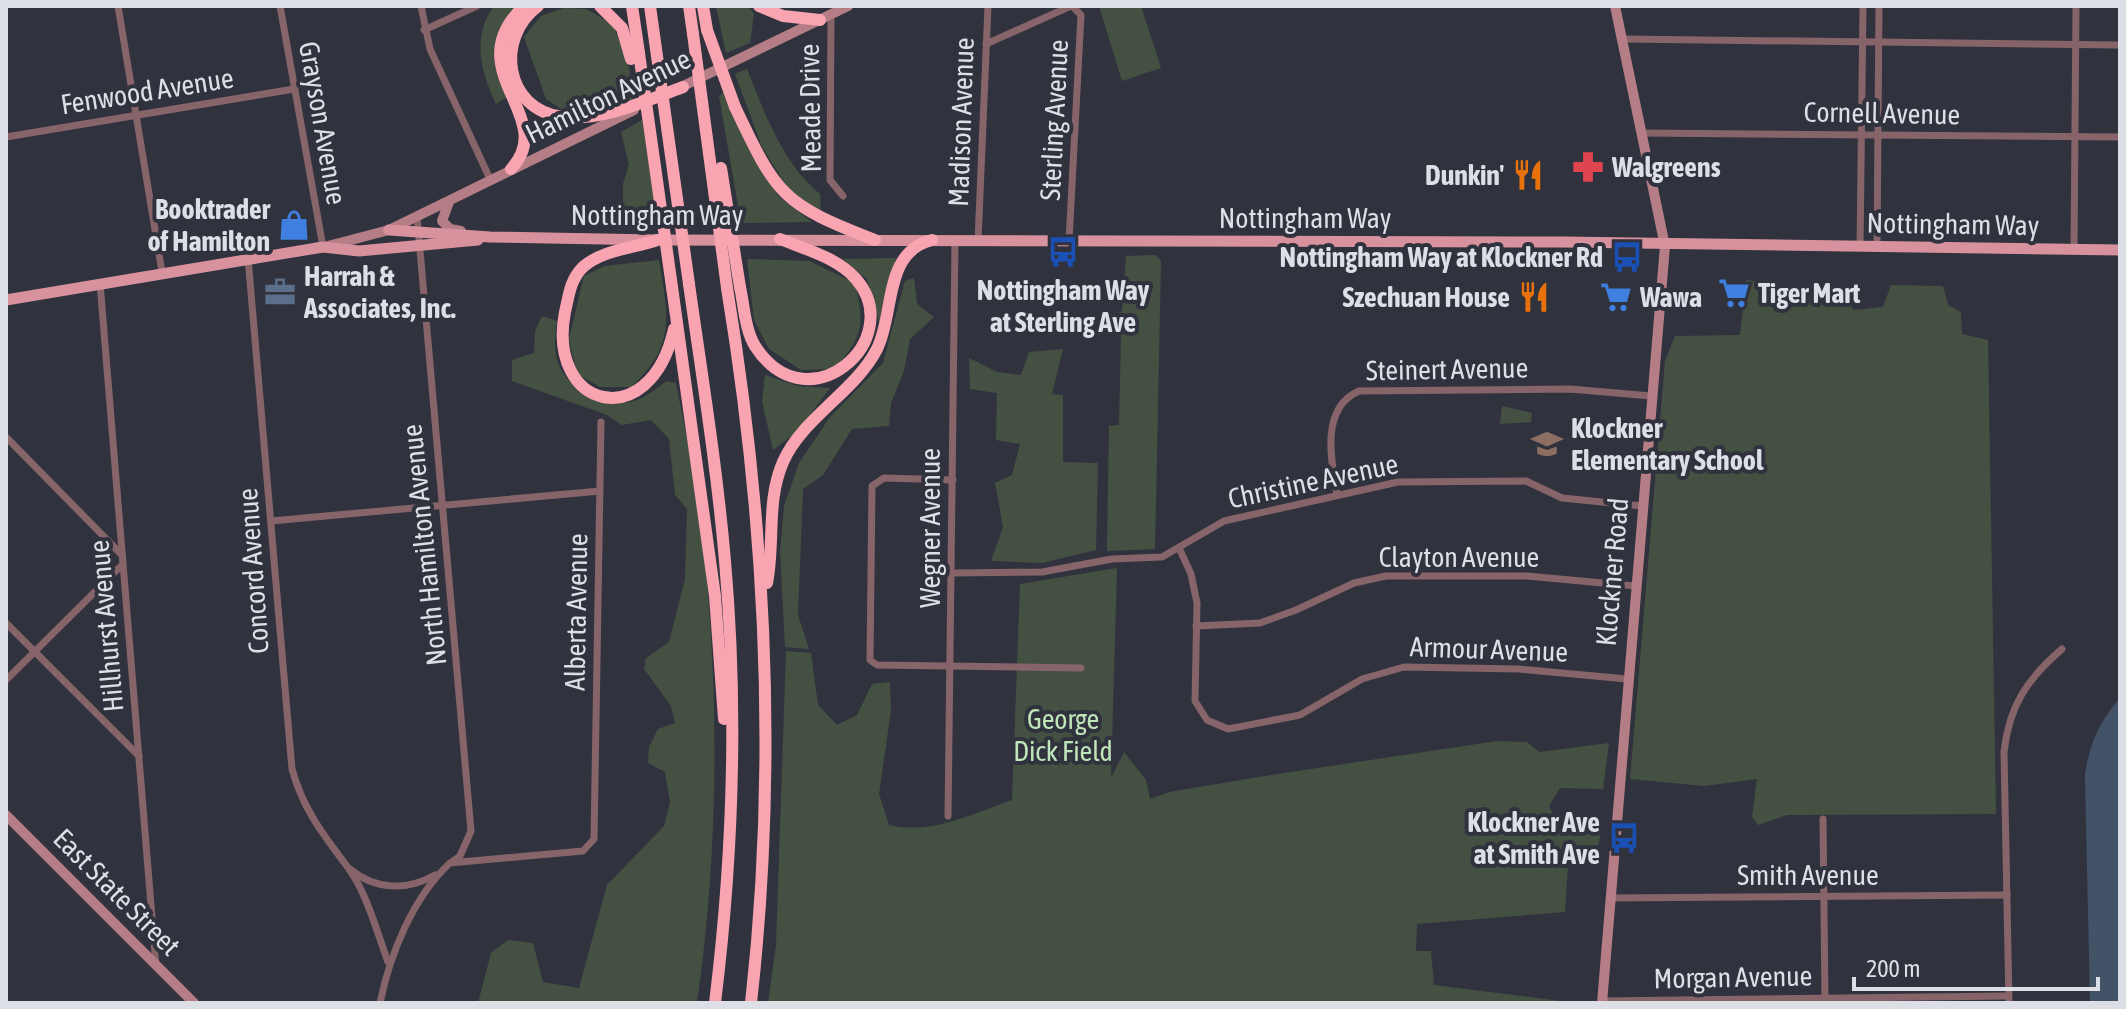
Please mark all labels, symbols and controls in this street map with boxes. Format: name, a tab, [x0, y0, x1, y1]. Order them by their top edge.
street label: Madison Avenue	[942, 37, 980, 207]
street label: Grayson Avenue	[293, 39, 353, 207]
street label: Sterling Avenue	[1034, 39, 1074, 201]
street label: Hamilton Avenue	[520, 42, 696, 150]
street label: Meade Drive	[793, 43, 827, 173]
street label: Fenwood Avenue	[58, 62, 236, 120]
street label: Cornell Avenue	[1803, 96, 1961, 130]
pharmacy icon: Walgreens	[1571, 150, 1605, 184]
place label: Walgreens	[1611, 151, 1721, 183]
restaurant icon: Dunkin'	[1511, 158, 1545, 192]
place label: Dunkin'	[1425, 159, 1504, 191]
place label: Booktrader of Hamilton	[147, 193, 271, 257]
street label: Nottingham Way	[571, 199, 743, 231]
street label: Nottingham Way	[1219, 202, 1391, 234]
street label: Nottingham Way	[1866, 206, 2040, 242]
shop icon: Booktrader of Hamilton	[277, 208, 311, 242]
bus stop icon: Nottingham Way at Sterling Ave	[1046, 235, 1080, 269]
bus stop icon: Nottingham Way at Klockner Rd	[1610, 240, 1644, 274]
place label: Nottingham Way at Klockner Rd	[1279, 241, 1603, 273]
place label: Harrah & Associates, Inc.	[303, 260, 456, 324]
place label: Nottingham Way at Sterling Ave	[977, 274, 1150, 338]
office icon: Harrah & Associates, Inc.	[263, 275, 297, 309]
supermarket icon: Tiger Mart	[1717, 276, 1751, 310]
place label: Tiger Mart	[1758, 277, 1860, 309]
restaurant icon: Szechuan House	[1517, 280, 1551, 314]
supermarket icon: Wawa	[1599, 280, 1633, 314]
place label: Szechuan House	[1342, 281, 1510, 313]
place label: Wawa	[1639, 281, 1702, 313]
street label: Steinert Avenue	[1366, 352, 1528, 386]
place label: Klockner Elementary School	[1571, 412, 1764, 476]
street label: North Hamilton Avenue	[395, 423, 453, 667]
school or university icon: Klockner Elementary School	[1530, 427, 1564, 461]
street label: Christine Avenue	[1225, 447, 1401, 515]
street label: Wegner Avenue	[914, 448, 946, 608]
street label: Concord Avenue	[231, 487, 275, 655]
street label: Klockner Road	[1590, 497, 1634, 647]
street label: Alberta Avenue	[559, 533, 593, 691]
street label: Hillhurst Avenue	[83, 539, 129, 713]
street label: Clayton Avenue	[1379, 541, 1539, 573]
street label: Armour Avenue	[1409, 630, 1569, 668]
park label: George Dick Field	[1013, 703, 1113, 767]
place label: Klockner Ave at Smith Ave	[1467, 806, 1600, 870]
bus stop icon: Klockner Ave at Smith Ave	[1607, 821, 1641, 855]
street label: East State Street	[47, 822, 187, 962]
street label: Smith Avenue	[1737, 859, 1879, 891]
scale bar	[1854, 941, 2098, 991]
text: 200 m	[1866, 955, 1920, 982]
street label: Morgan Avenue	[1653, 960, 1813, 994]

